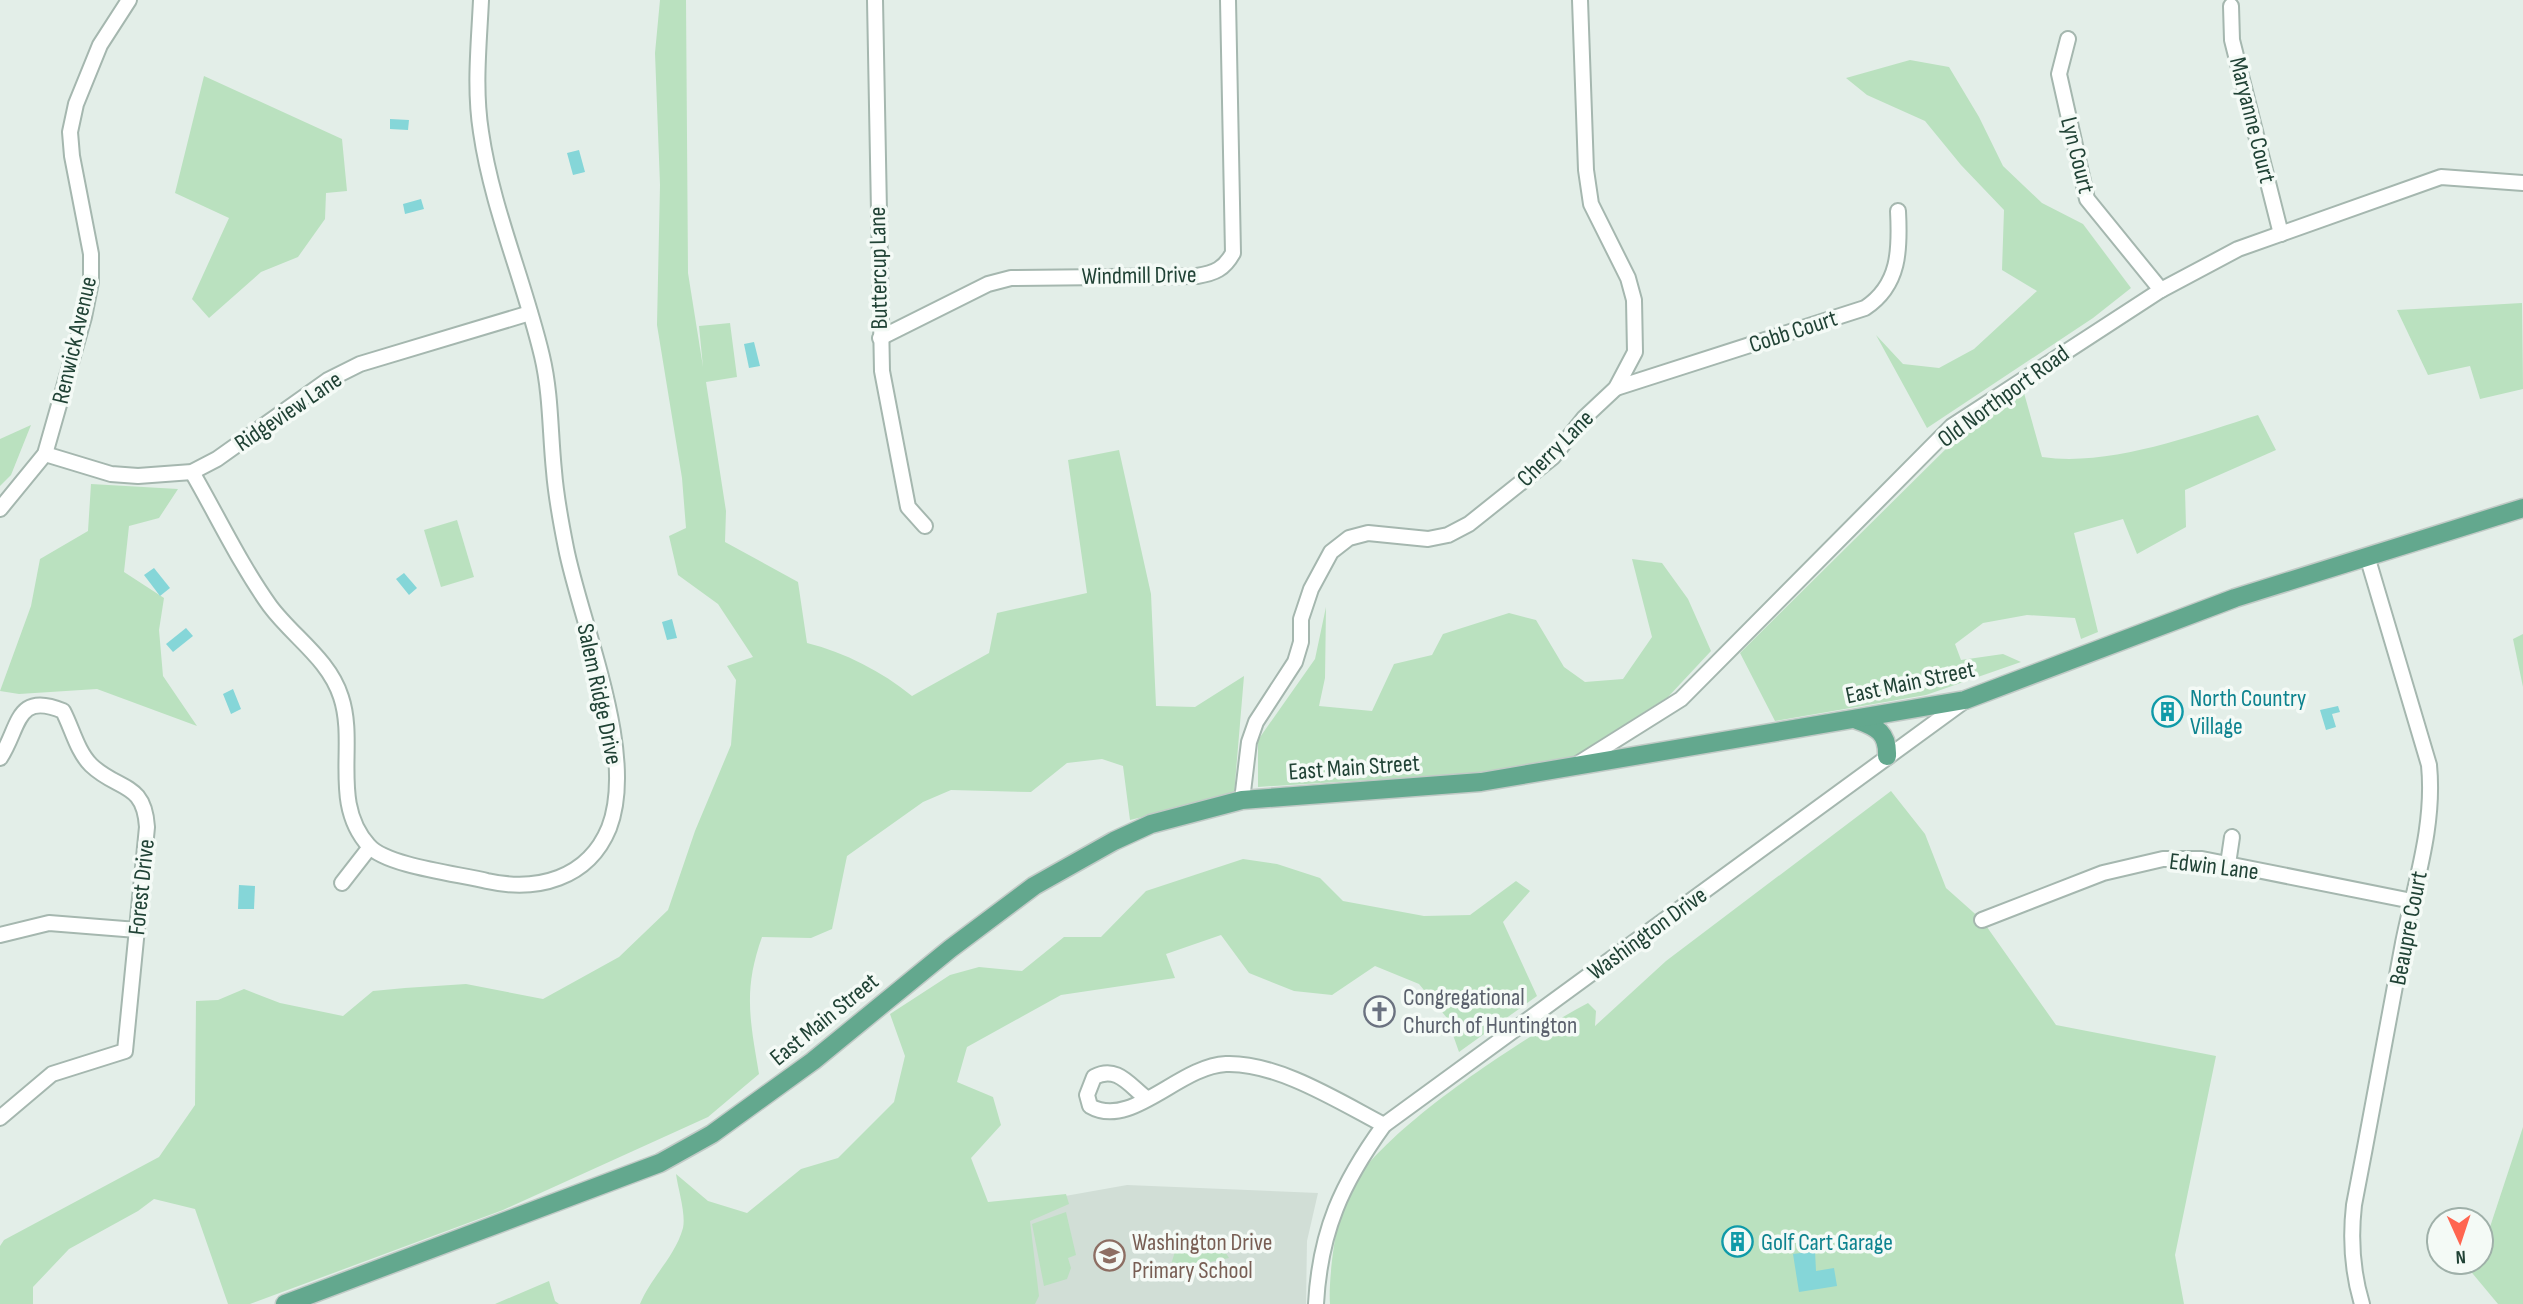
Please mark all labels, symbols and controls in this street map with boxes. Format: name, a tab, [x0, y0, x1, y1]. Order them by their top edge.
street label: Maryanne Court	[2223, 54, 2282, 186]
street label: Lyn Court	[2054, 114, 2101, 196]
street label: Buttercup Lane	[863, 206, 894, 330]
street label: Windmill Drive	[1081, 260, 1197, 291]
street label: Renwick Avenue	[46, 274, 103, 407]
street label: Cobb Court	[1745, 304, 1841, 359]
street label: Old Northport Road	[1932, 339, 2075, 454]
street label: Ridgeview Lane	[229, 365, 347, 458]
street label: Cherry Lane	[1511, 404, 1600, 493]
street label: Salem Ridge Drive	[570, 621, 629, 767]
street label: East Main Street	[1843, 655, 1977, 710]
place label: North Country Village	[2190, 684, 2306, 741]
building icon: North Country Village	[2150, 695, 2184, 729]
street label: East Main Street	[1288, 748, 1420, 787]
street label: Forest Drive	[122, 838, 161, 937]
street label: Edwin Lane	[2168, 847, 2260, 886]
street label: Beaupre Court	[2383, 869, 2434, 988]
street label: Washington Drive	[1582, 880, 1713, 986]
street label: East Main Street	[764, 967, 884, 1072]
place label: Congregational Church of Huntington	[1403, 983, 1577, 1040]
church icon: Congregational Church of Huntington	[1363, 994, 1397, 1028]
north arrow	[2425, 1206, 2495, 1276]
building icon: Golf Cart Garage	[1721, 1225, 1755, 1259]
place label: Washington Drive Primary School	[1132, 1228, 1272, 1285]
place label: Golf Cart Garage	[1761, 1228, 1893, 1257]
school or university icon: Washington Drive Primary School	[1092, 1239, 1126, 1273]
text: N	[2455, 1245, 2466, 1268]

